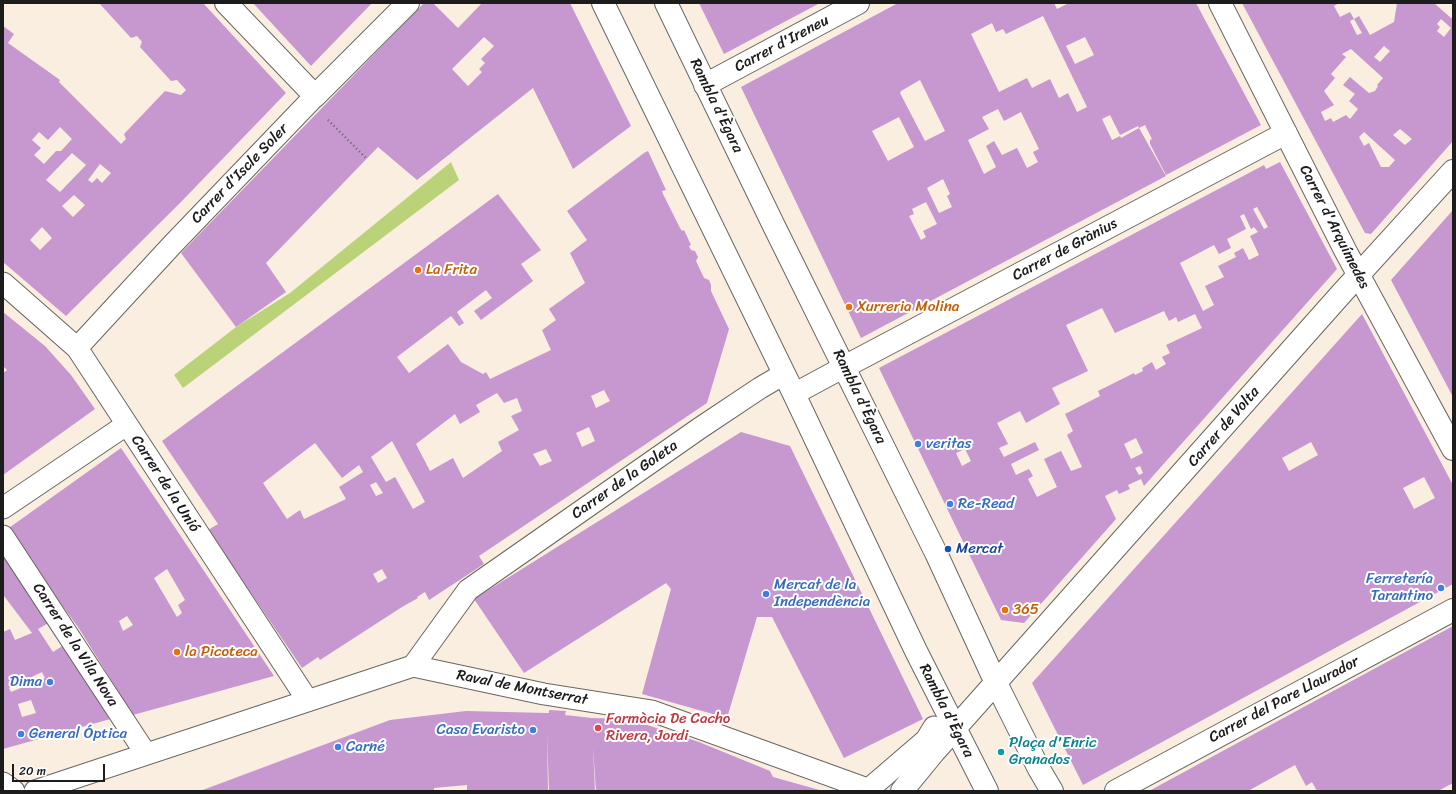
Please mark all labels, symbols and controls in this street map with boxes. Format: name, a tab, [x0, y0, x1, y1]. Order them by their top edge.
street label: Carrer d'Ireneu	[732, 12, 832, 76]
street label: Rambla d'Ègara	[685, 56, 747, 156]
street label: Carrer d'Iscle Soler	[188, 120, 292, 228]
street label: Carrer d'Arquímedes	[1295, 162, 1373, 292]
street label: Carrer de Grànius	[1010, 215, 1120, 285]
place label: La Frita	[426, 261, 477, 279]
marker: La Frita	[413, 265, 423, 275]
place label: Xurreria Molina	[857, 298, 959, 316]
marker: Xurreria Molina	[844, 302, 854, 312]
street label: Rambla d'Ègara	[828, 347, 890, 447]
street label: Carrer de Volta	[1184, 383, 1264, 471]
street label: Carrer de la Unió	[127, 432, 203, 536]
place label: veritas	[926, 435, 971, 453]
street label: Carrer de la Goleta	[569, 437, 681, 523]
marker: veritas	[913, 439, 923, 449]
place label: Re-Read	[958, 495, 1014, 513]
marker: Re-Read	[945, 499, 955, 509]
place label: Mercat	[956, 540, 1003, 558]
marker: Mercat	[943, 544, 953, 554]
place label: Ferretería Tarantino	[1366, 570, 1433, 605]
place label: Mercat de la Independència	[774, 576, 870, 611]
street label: Carrer de la Vila Nova	[28, 580, 122, 710]
marker: Ferretería Tarantino	[1436, 583, 1446, 593]
marker: Mercat de la Independència	[761, 589, 771, 599]
place label: 365	[1013, 601, 1039, 619]
marker: 365	[1000, 605, 1010, 615]
place label: la Picoteca	[185, 643, 258, 661]
marker: la Picoteca	[172, 647, 182, 657]
street label: Carrer del Pare Llaurador	[1206, 653, 1362, 747]
street label: Rambla d'Ègara	[915, 661, 977, 761]
street label: Raval de Montserrat	[455, 666, 589, 710]
place label: Dima	[10, 673, 42, 691]
marker: Dima	[45, 677, 55, 687]
place label: Farmàcia De Cacho Rivera, Jordi	[606, 710, 730, 745]
place label: Casa Evaristo	[437, 721, 525, 739]
marker: Farmàcia De Cacho Rivera, Jordi	[593, 723, 603, 733]
place label: General Óptica	[29, 725, 127, 743]
marker: Casa Evaristo	[528, 725, 538, 735]
marker: General Óptica	[16, 729, 26, 739]
place label: Plaça d'Enric Granados	[1009, 734, 1097, 769]
place label: Carné	[346, 738, 385, 756]
marker: Carné	[333, 742, 343, 752]
marker: Plaça d'Enric Granados	[996, 747, 1006, 757]
scale bar	[14, 756, 107, 782]
text: 20 m	[19, 760, 46, 782]

